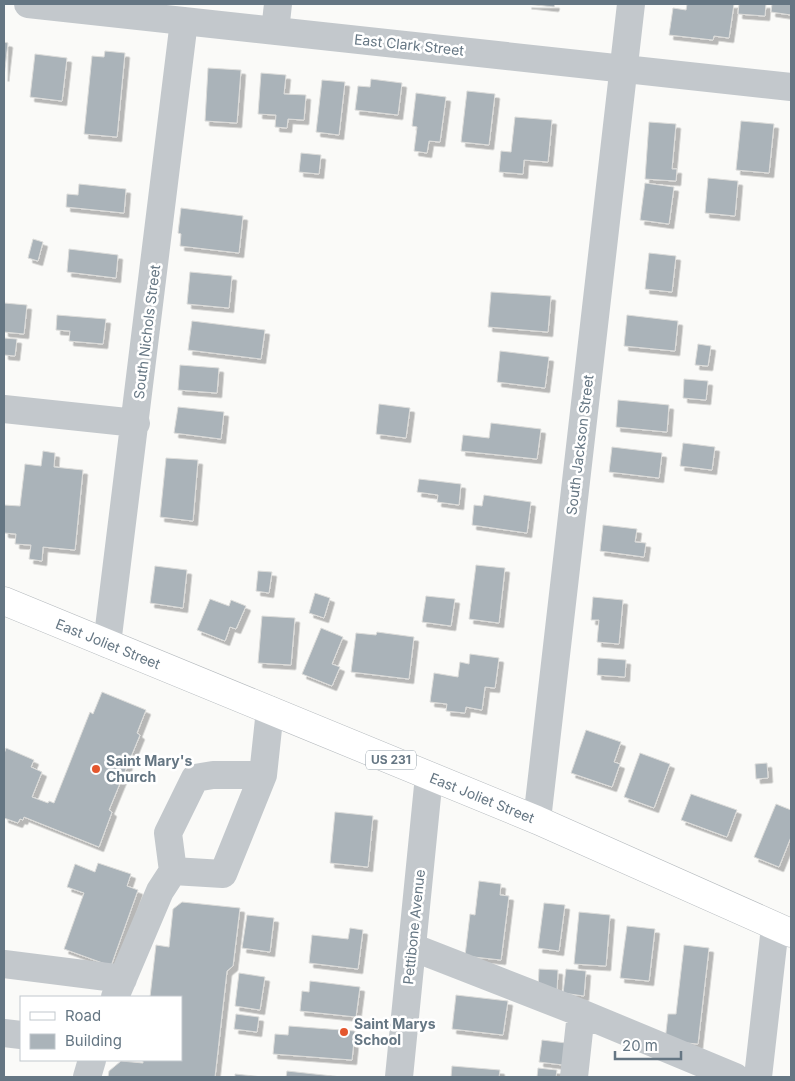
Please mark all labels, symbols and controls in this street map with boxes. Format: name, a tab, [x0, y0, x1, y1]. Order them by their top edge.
street label: East Clark Street	[353, 30, 465, 59]
street label: South Nichols Street	[130, 263, 163, 400]
street label: South Jackson Street	[562, 373, 597, 516]
street label: East Joliet Street	[53, 615, 163, 672]
road number: US 231	[366, 750, 416, 770]
place label: Saint Mary's Church	[106, 752, 192, 785]
marker: Saint Mary's Church	[90, 763, 102, 775]
street label: East Joliet Street	[427, 769, 537, 826]
street label: Pettibone Avenue	[399, 868, 428, 985]
legend	[20, 996, 182, 1061]
text: Road	[65, 1006, 101, 1025]
place label: Saint Marys School	[354, 1015, 436, 1048]
marker: Saint Marys School	[338, 1026, 350, 1038]
scale bar	[615, 1028, 681, 1060]
text: Building	[65, 1031, 122, 1050]
text: 20 m	[622, 1036, 658, 1055]

